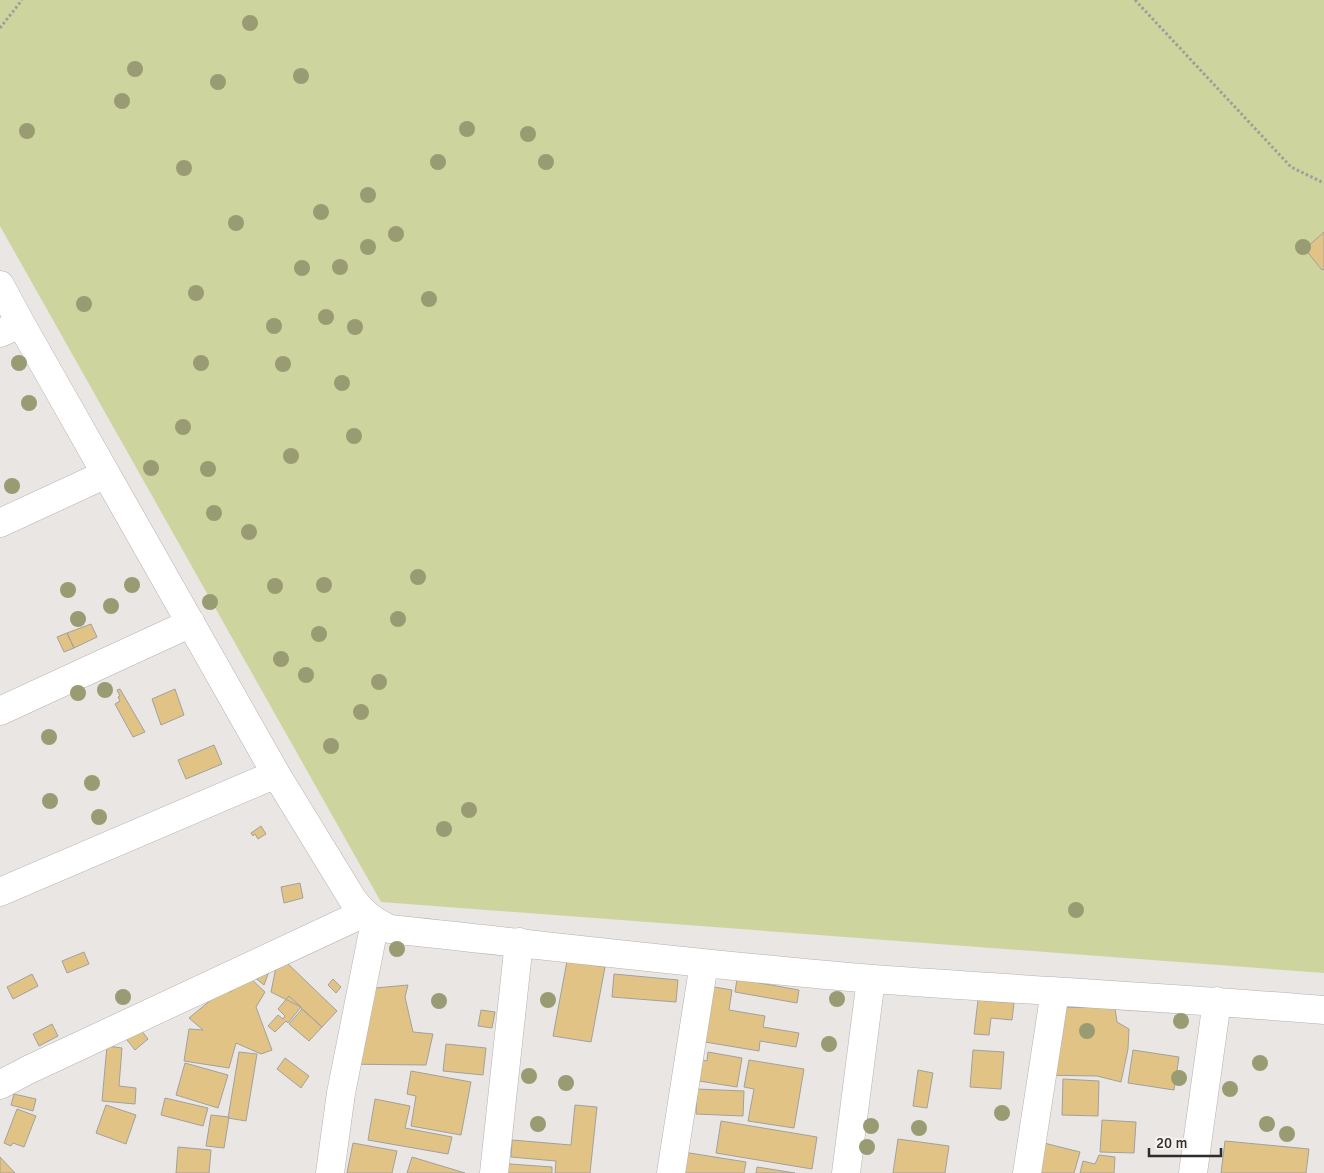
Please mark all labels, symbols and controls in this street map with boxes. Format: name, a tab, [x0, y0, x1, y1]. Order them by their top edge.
scale bar	[1149, 1126, 1222, 1158]
text: 20 m	[1156, 1134, 1187, 1152]

